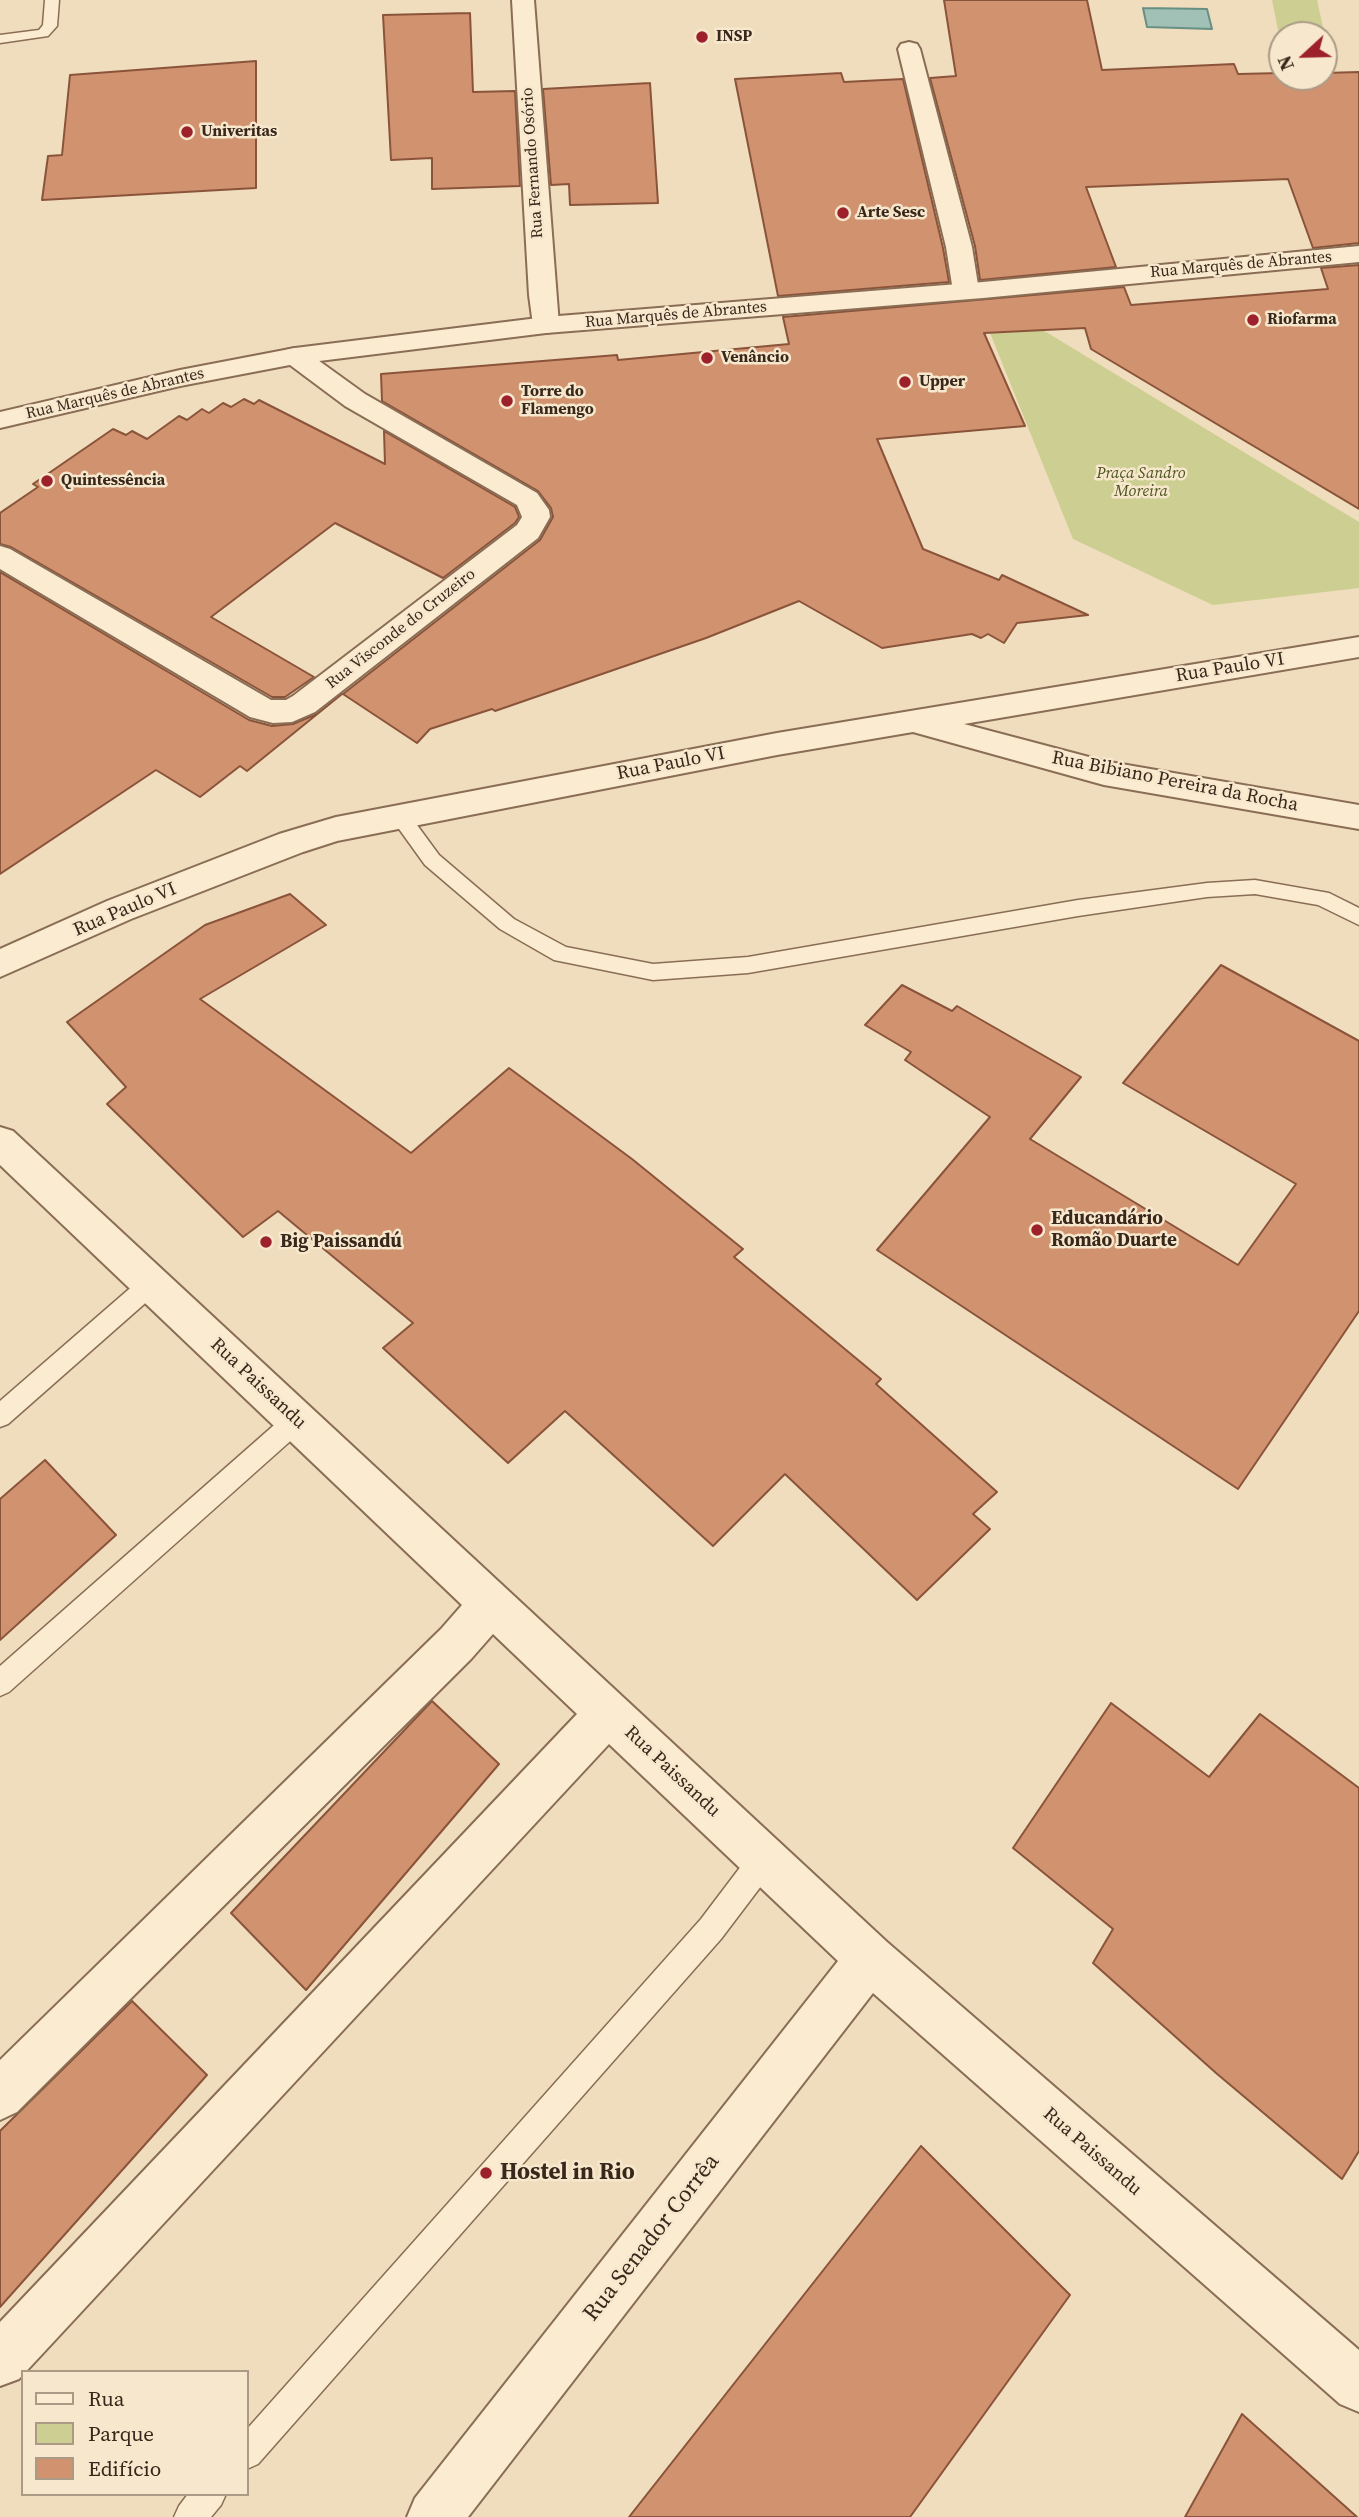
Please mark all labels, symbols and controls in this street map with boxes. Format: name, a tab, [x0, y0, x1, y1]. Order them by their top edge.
north arrow	[1268, 21, 1338, 91]
place label: INSP	[716, 27, 752, 47]
marker: INSP	[694, 29, 710, 45]
text: N	[1271, 52, 1300, 74]
street label: Rua Fernando Osório	[518, 87, 548, 239]
place label: Univeritas	[201, 122, 277, 142]
marker: Univeritas	[179, 124, 195, 140]
place label: Arte Sesc	[857, 203, 925, 223]
marker: Arte Sesc	[835, 205, 851, 221]
street label: Rua Marquês de Abrantes	[1149, 247, 1333, 283]
street label: Rua Marquês de Abrantes	[584, 297, 768, 333]
place label: Riofarma	[1267, 310, 1337, 330]
marker: Riofarma	[1245, 312, 1261, 328]
place label: Venâncio	[721, 348, 789, 368]
marker: Venâncio	[699, 350, 715, 366]
street label: Rua Marquês de Abrantes	[24, 364, 206, 424]
place label: Upper	[919, 372, 965, 392]
marker: Upper	[897, 374, 913, 390]
place label: Torre do Flamengo	[521, 382, 594, 420]
marker: Torre do Flamengo	[499, 393, 515, 409]
park label: Praça Sandro Moreira	[1096, 464, 1186, 502]
place label: Quintessência	[61, 471, 165, 491]
marker: Quintessência	[39, 473, 55, 489]
street label: Rua Visconde do Cruzeiro	[323, 565, 479, 693]
street label: Rua Paulo VI	[1174, 648, 1286, 688]
street label: Rua Paulo VI	[615, 742, 727, 786]
street label: Rua Bibiano Pereira da Rocha	[1050, 747, 1300, 817]
street label: Rua Paulo VI	[70, 878, 180, 942]
place label: Educandário Romão Duarte	[1051, 1208, 1177, 1252]
marker: Educandário Romão Duarte	[1029, 1222, 1045, 1238]
place label: Big Paissandú	[280, 1231, 402, 1253]
marker: Big Paissandú	[258, 1234, 274, 1250]
street label: Rua Paissandu	[205, 1334, 311, 1434]
street label: Rua Paissandu	[619, 1722, 725, 1822]
street label: Rua Paissandu	[1038, 2103, 1146, 2201]
street label: Rua Senador Corrêa	[578, 2149, 726, 2327]
place label: Hostel in Rio	[500, 2159, 635, 2187]
marker: Hostel in Rio	[478, 2165, 494, 2181]
legend	[21, 2370, 248, 2496]
text: Rua	[88, 2384, 124, 2413]
text: Parque	[88, 2419, 154, 2448]
text: Edifício	[88, 2454, 161, 2483]

